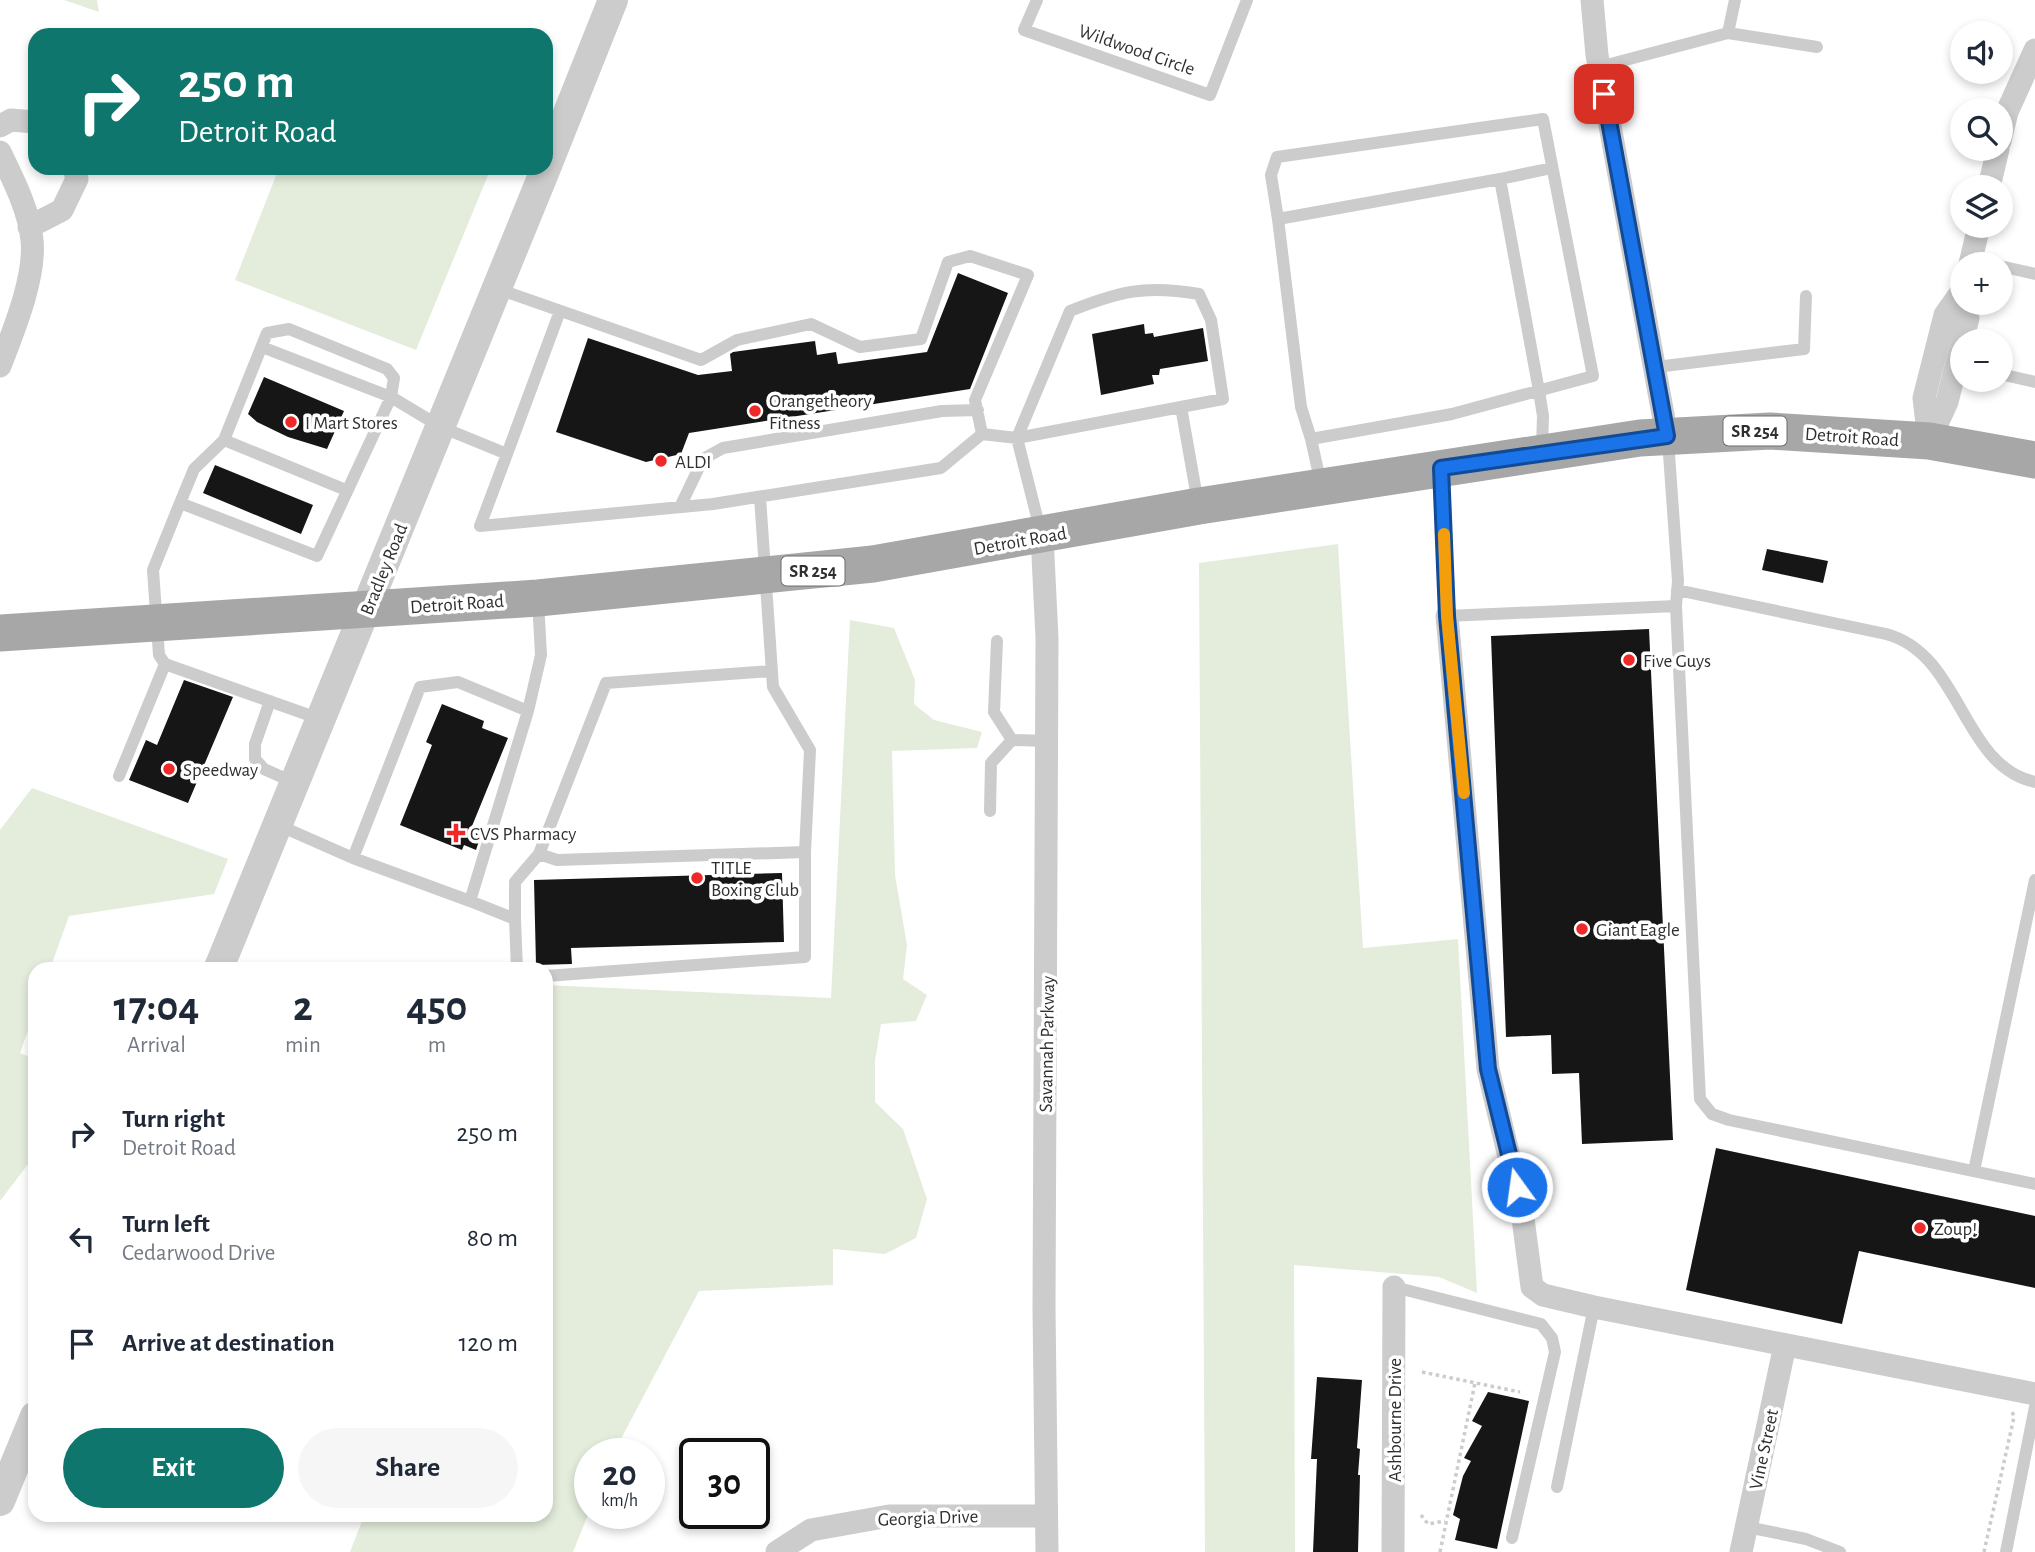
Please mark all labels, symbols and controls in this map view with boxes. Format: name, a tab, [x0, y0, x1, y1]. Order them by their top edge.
map controls	[1950, 21, 2013, 392]
button: sound	[1950, 21, 2013, 84]
street label: Wildwood Circle	[1076, 22, 1197, 79]
icon: right	[63, 56, 154, 147]
text: 250 m	[178, 58, 295, 107]
pin	[1574, 64, 1634, 124]
icon: arrive	[1585, 75, 1623, 113]
button: search	[1950, 98, 2013, 161]
text: Detroit Road	[178, 116, 337, 148]
button: layers	[1950, 175, 2013, 238]
button: +	[1950, 252, 2013, 315]
button: −	[1950, 329, 2013, 392]
place label: Orangetheory Fitness	[769, 392, 872, 433]
marker: Orangetheory Fitness	[747, 403, 763, 419]
marker: I Mart Stores	[283, 414, 299, 430]
place label: I Mart Stores	[305, 414, 398, 433]
road number: SR 254	[1724, 416, 1786, 446]
street label: Detroit Road	[1804, 425, 1900, 450]
marker: ALDI	[653, 453, 669, 469]
place label: ALDI	[675, 453, 711, 472]
street label: Bradley Road	[357, 521, 411, 618]
street label: Detroit Road	[972, 524, 1068, 559]
road number: SR 254	[782, 556, 844, 586]
street label: Detroit Road	[409, 592, 505, 617]
marker: Five Guys	[1621, 652, 1637, 668]
place label: Five Guys	[1643, 652, 1711, 671]
marker: Speedway	[161, 761, 177, 777]
place label: Speedway	[183, 761, 258, 780]
marker: CVS Pharmacy	[448, 825, 464, 841]
place label: CVS Pharmacy	[470, 825, 576, 844]
place label: TITLE Boxing Club	[711, 859, 799, 900]
marker: TITLE Boxing Club	[689, 870, 705, 886]
marker: Giant Eagle	[1574, 921, 1590, 937]
place label: Giant Eagle	[1596, 921, 1680, 940]
street label: Savannah Parkway	[1037, 976, 1058, 1112]
text: 17:04	[114, 986, 199, 1028]
text: 2	[293, 986, 313, 1028]
text: 450	[406, 986, 467, 1028]
text: Arrival	[127, 1034, 186, 1057]
text: min	[285, 1034, 321, 1057]
text: m	[428, 1034, 446, 1057]
text: Turn right	[122, 1106, 225, 1132]
icon: right	[63, 1115, 101, 1153]
text: 250 m	[456, 1120, 518, 1146]
text: Detroit Road	[122, 1137, 236, 1160]
position arrow	[1480, 1150, 1554, 1224]
text: Turn left	[122, 1211, 210, 1237]
icon: left	[63, 1220, 101, 1258]
marker: Zoup!	[1912, 1220, 1928, 1236]
place label: Zoup!	[1934, 1220, 1977, 1239]
text: 80 m	[467, 1225, 518, 1251]
text: Cedarwood Drive	[122, 1242, 275, 1265]
icon: arrive	[63, 1325, 101, 1363]
text: Arrive at destination	[122, 1330, 335, 1356]
text: 120 m	[458, 1330, 518, 1356]
street label: Ashbourne Drive	[1386, 1358, 1405, 1482]
street label: Vine Street	[1747, 1407, 1782, 1491]
button: Exit	[63, 1428, 284, 1508]
button: Share	[298, 1428, 518, 1508]
speed limit sign: 30	[679, 1438, 770, 1529]
text: 20	[602, 1457, 637, 1492]
text: km/h	[601, 1492, 638, 1510]
street label: Georgia Drive	[878, 1507, 979, 1530]

